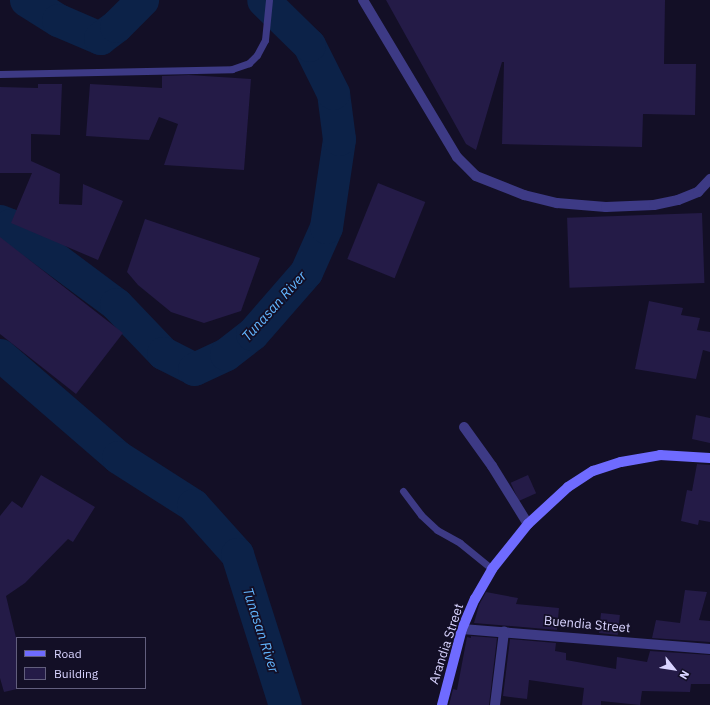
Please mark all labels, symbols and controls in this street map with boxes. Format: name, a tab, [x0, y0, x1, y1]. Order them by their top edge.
water label: Tunasan River	[238, 268, 310, 344]
water label: Tunasan River	[239, 585, 283, 675]
street label: Arandia Street	[427, 602, 467, 686]
street label: Buendia Street	[543, 613, 631, 637]
legend	[16, 637, 146, 689]
text: Road	[54, 646, 82, 661]
north arrow	[654, 649, 694, 689]
text: Building	[54, 666, 98, 681]
text: N	[676, 668, 692, 682]

